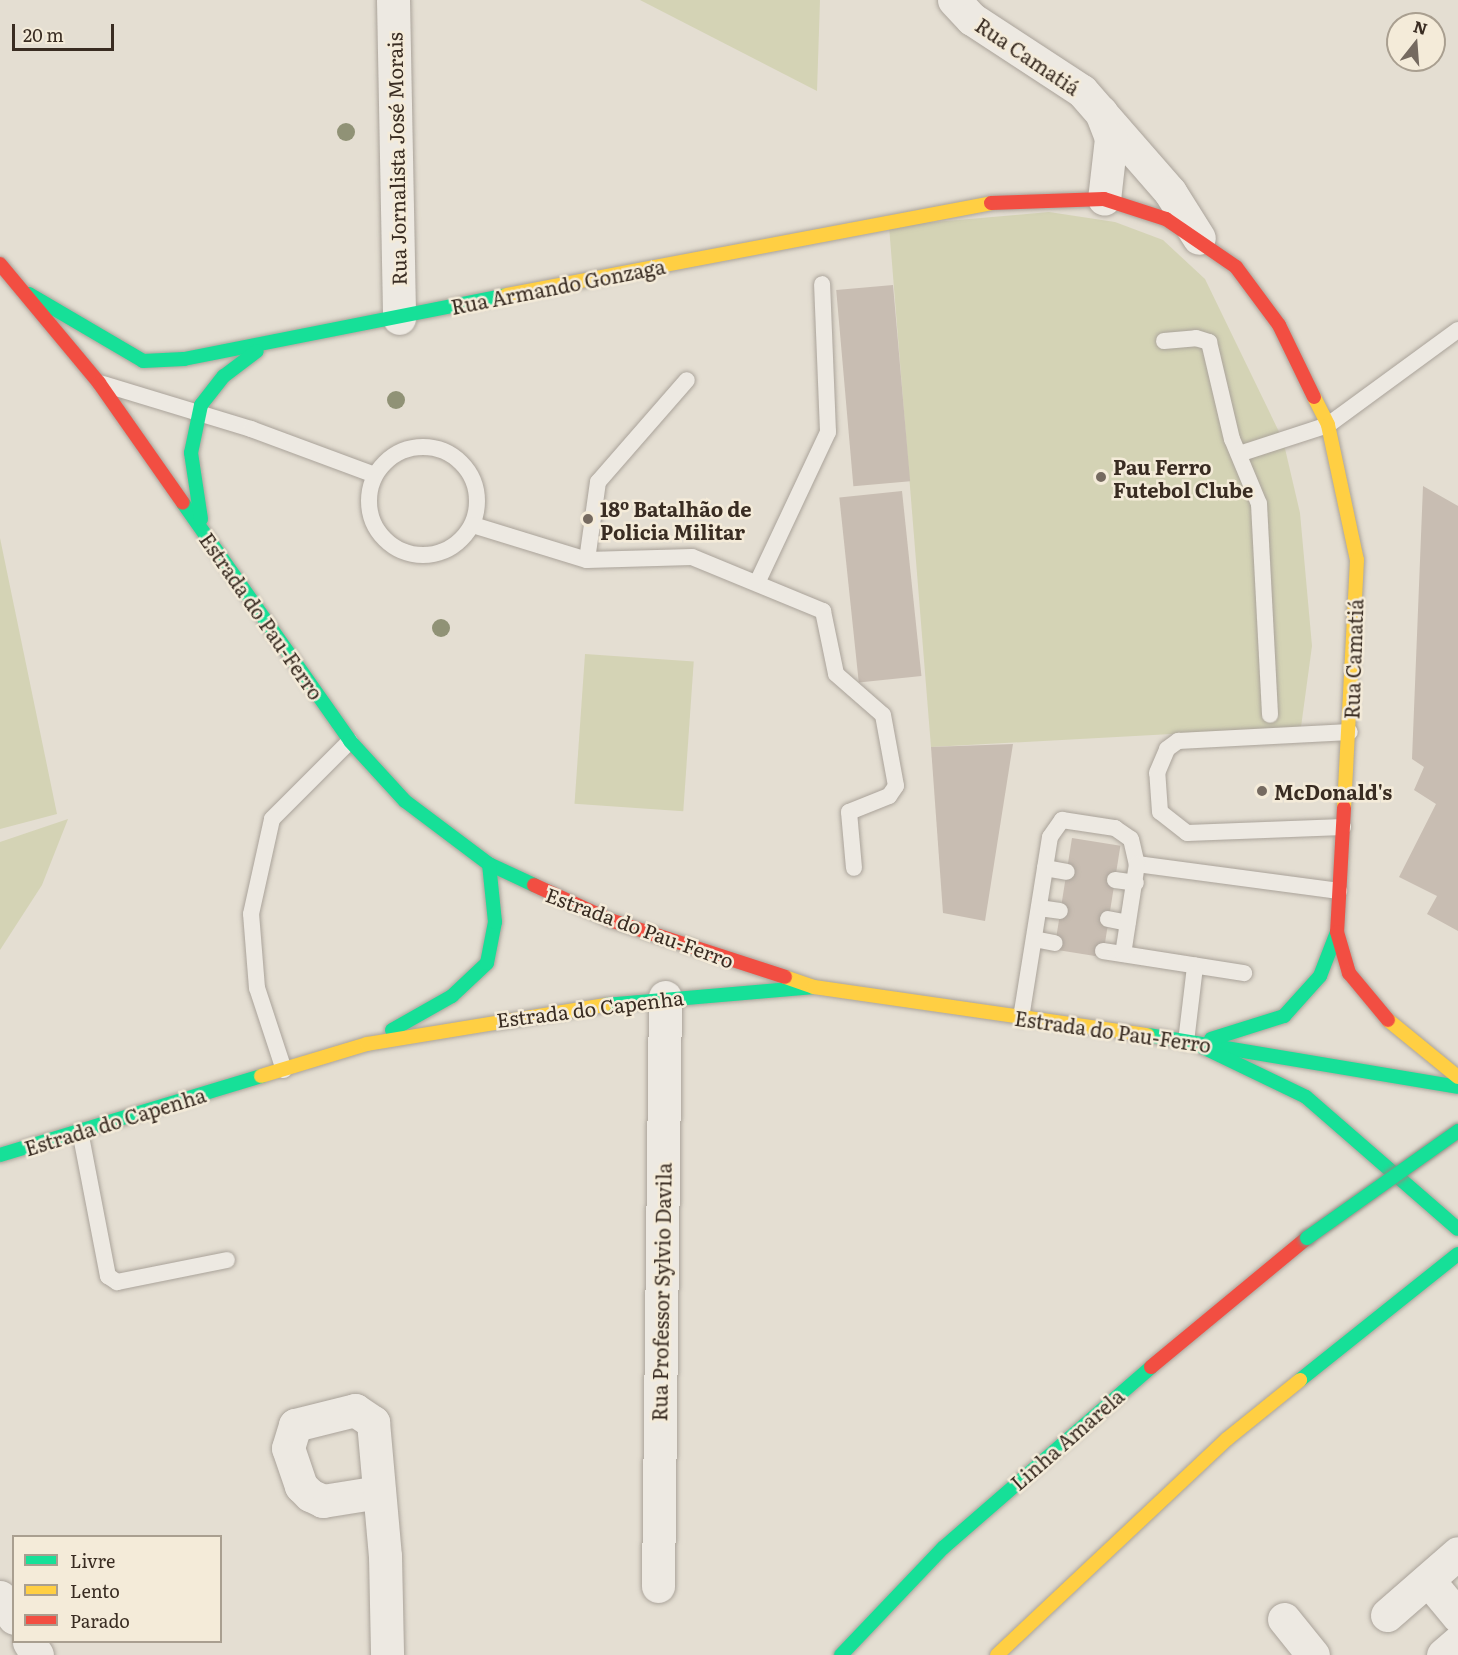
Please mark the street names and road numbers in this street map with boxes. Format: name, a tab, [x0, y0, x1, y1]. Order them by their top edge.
street label: Rua Camatiá	[971, 12, 1085, 100]
street label: Rua Jornalista José Morais	[382, 32, 410, 286]
street label: Rua Armando Gonzaga	[449, 253, 667, 319]
street label: Estrada do Pau-Ferro	[195, 528, 329, 704]
street label: Rua Camatiá	[1339, 598, 1367, 720]
street label: Estrada do Pau-Ferro	[543, 882, 737, 972]
street label: Estrada do Capenha	[495, 985, 685, 1031]
street label: Estrada do Pau-Ferro	[1013, 1005, 1213, 1057]
street label: Estrada do Capenha	[21, 1082, 209, 1160]
street label: Rua Professor Sylvio Davila	[647, 1162, 675, 1422]
street label: Linha Amarela	[1006, 1383, 1128, 1495]

